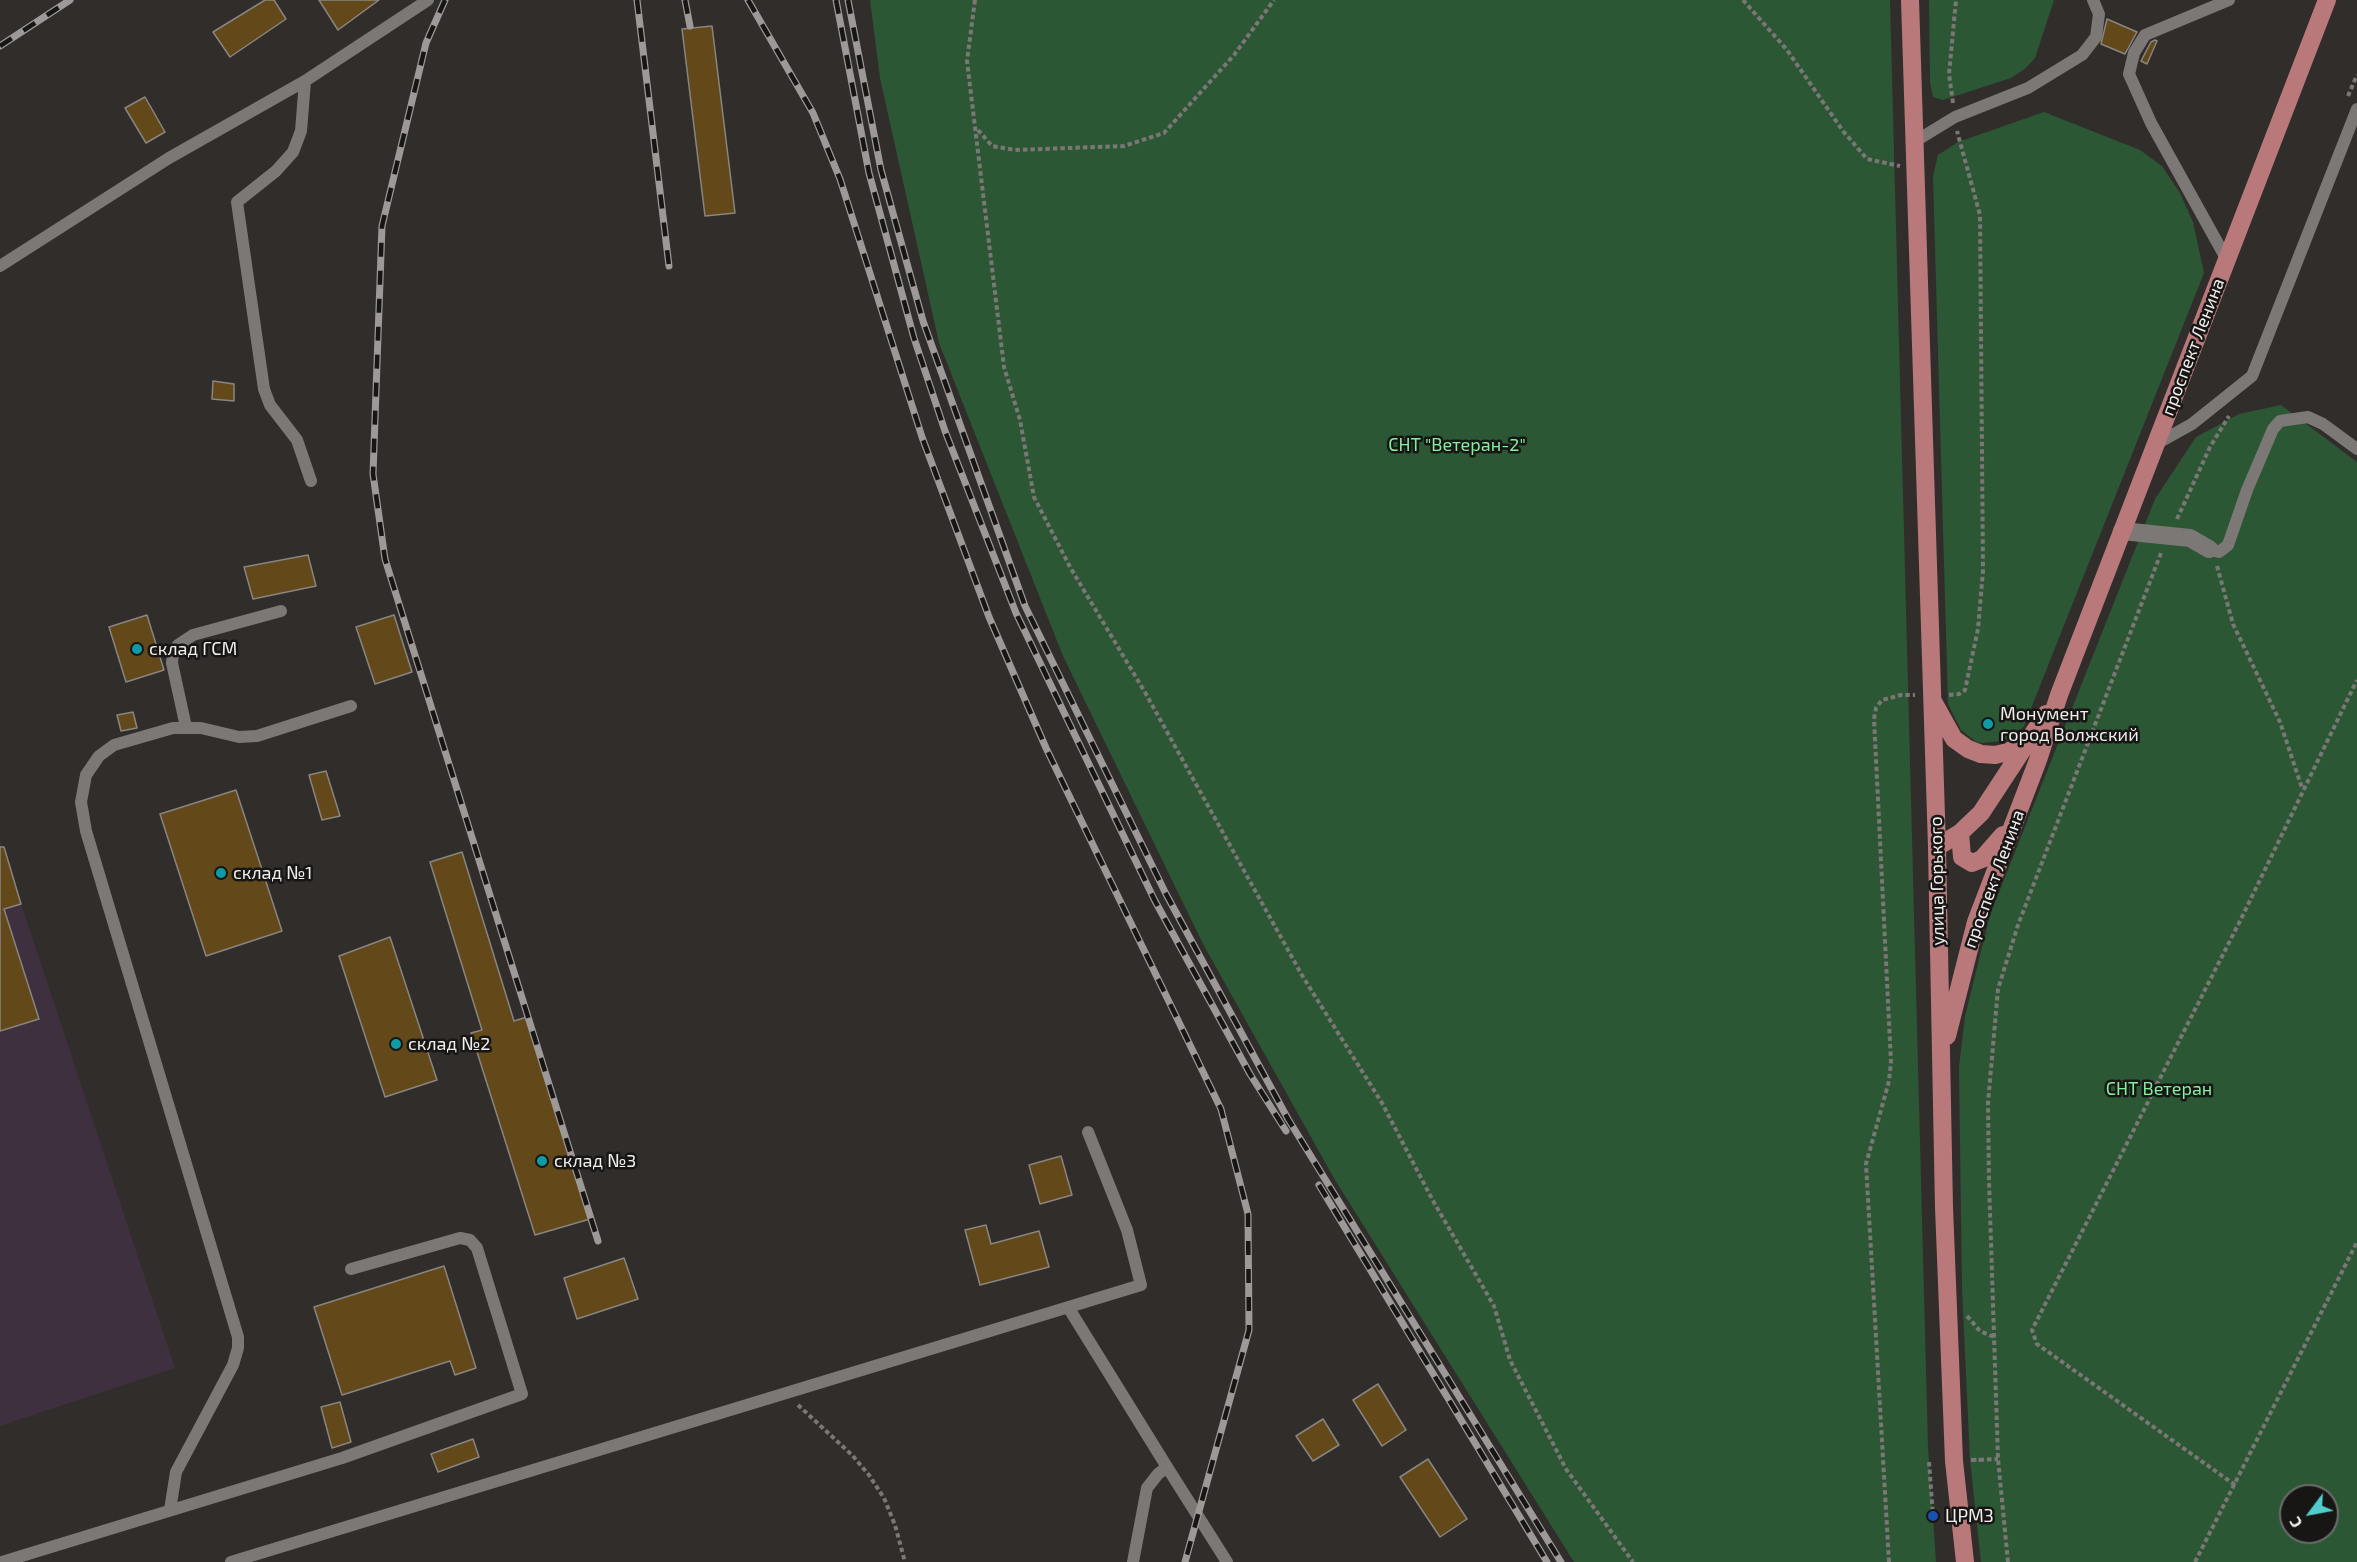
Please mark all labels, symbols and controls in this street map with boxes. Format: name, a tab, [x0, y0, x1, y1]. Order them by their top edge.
street label: проспект Ленина	[2157, 275, 2229, 419]
park label: СНТ "Ветеран-2"	[1388, 434, 1526, 456]
place label: склад ГСМ	[149, 638, 237, 660]
marker: склад ГСМ	[130, 642, 144, 656]
place label: Монумент город Волжский	[2000, 703, 2139, 746]
marker: Монумент город Волжский	[1981, 717, 1995, 731]
street label: проспект Ленина	[1959, 807, 2029, 951]
street label: улица Горького	[1925, 816, 1949, 946]
place label: склад №1	[233, 862, 313, 884]
marker: склад №1	[214, 866, 228, 880]
place label: склад №2	[408, 1033, 490, 1055]
marker: склад №2	[389, 1037, 403, 1051]
park label: СНТ Ветеран	[2106, 1078, 2212, 1100]
place label: склад №3	[554, 1150, 636, 1172]
marker: склад №3	[535, 1154, 549, 1168]
north arrow	[2279, 1484, 2339, 1544]
place label: ЦРМЗ	[1945, 1505, 1994, 1527]
marker: ЦРМЗ	[1926, 1509, 1940, 1523]
text: С	[2284, 1514, 2306, 1532]

